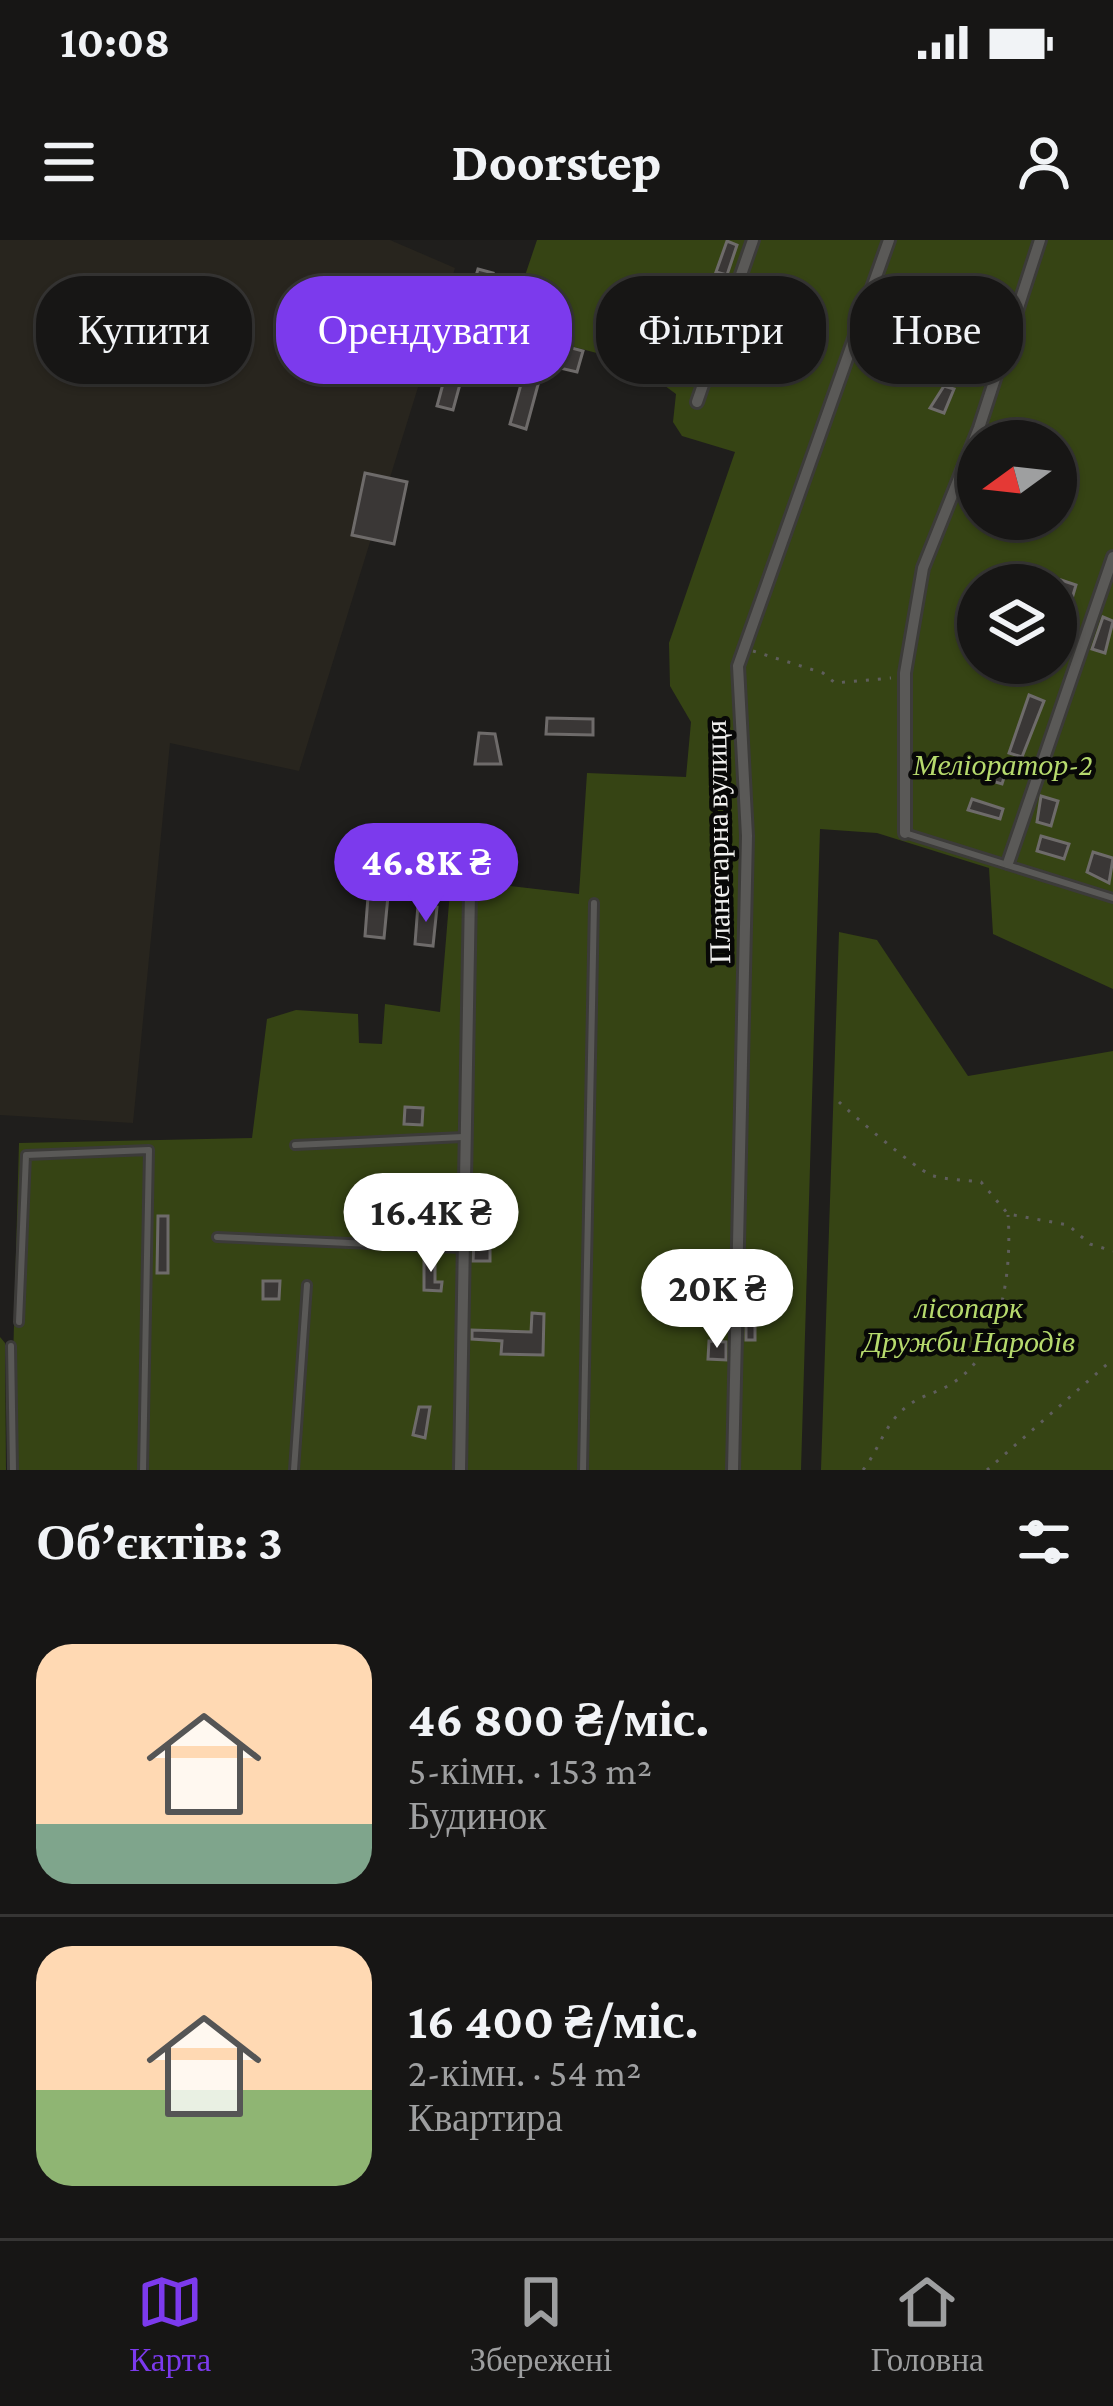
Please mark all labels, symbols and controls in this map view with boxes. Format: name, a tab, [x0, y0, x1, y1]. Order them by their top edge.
text: 10:08	[60, 17, 170, 67]
icon: menu	[36, 129, 102, 195]
icon: person	[1011, 129, 1077, 195]
text: Doorstep	[451, 132, 662, 192]
chip: Купити	[36, 276, 252, 384]
chip: Орендувати	[276, 276, 572, 384]
chip: Фільтри	[596, 276, 826, 384]
chip: Нове	[850, 276, 1023, 384]
north arrow	[957, 420, 1077, 540]
map controls	[957, 420, 1077, 684]
button: layers	[957, 564, 1077, 684]
street label: Планетарна вулиця	[699, 720, 736, 964]
park label: Меліоратор-2	[912, 748, 1093, 781]
pin: 46.8K ₴	[315, 823, 537, 925]
text: 46.8K ₴	[361, 840, 491, 883]
pin: 16.4K ₴	[320, 1173, 542, 1275]
text: 16.4K ₴	[371, 1190, 491, 1233]
pin: 20K ₴	[633, 1249, 801, 1351]
text: 20K ₴	[668, 1266, 766, 1309]
park label: лісопарк Дружби Народів	[860, 1291, 1075, 1358]
icon: filters	[1011, 1509, 1077, 1575]
text: Об’єктів: 3	[36, 1513, 283, 1570]
text: 46 800 ₴/міс.	[408, 1690, 709, 1747]
icon: home	[132, 1692, 276, 1836]
text: 5-кімн. · 153 m²	[408, 1749, 652, 1792]
text: Будинок	[408, 1794, 547, 1837]
text: 16 400 ₴/міс.	[408, 1992, 699, 2049]
icon: home	[132, 1994, 276, 2138]
text: 2-кімн. · 54 m²	[408, 2051, 641, 2094]
text: Квартира	[408, 2096, 563, 2139]
tab: Карта	[129, 2269, 211, 2379]
tab: Збережені	[470, 2269, 612, 2379]
tab: Головна	[871, 2269, 984, 2379]

